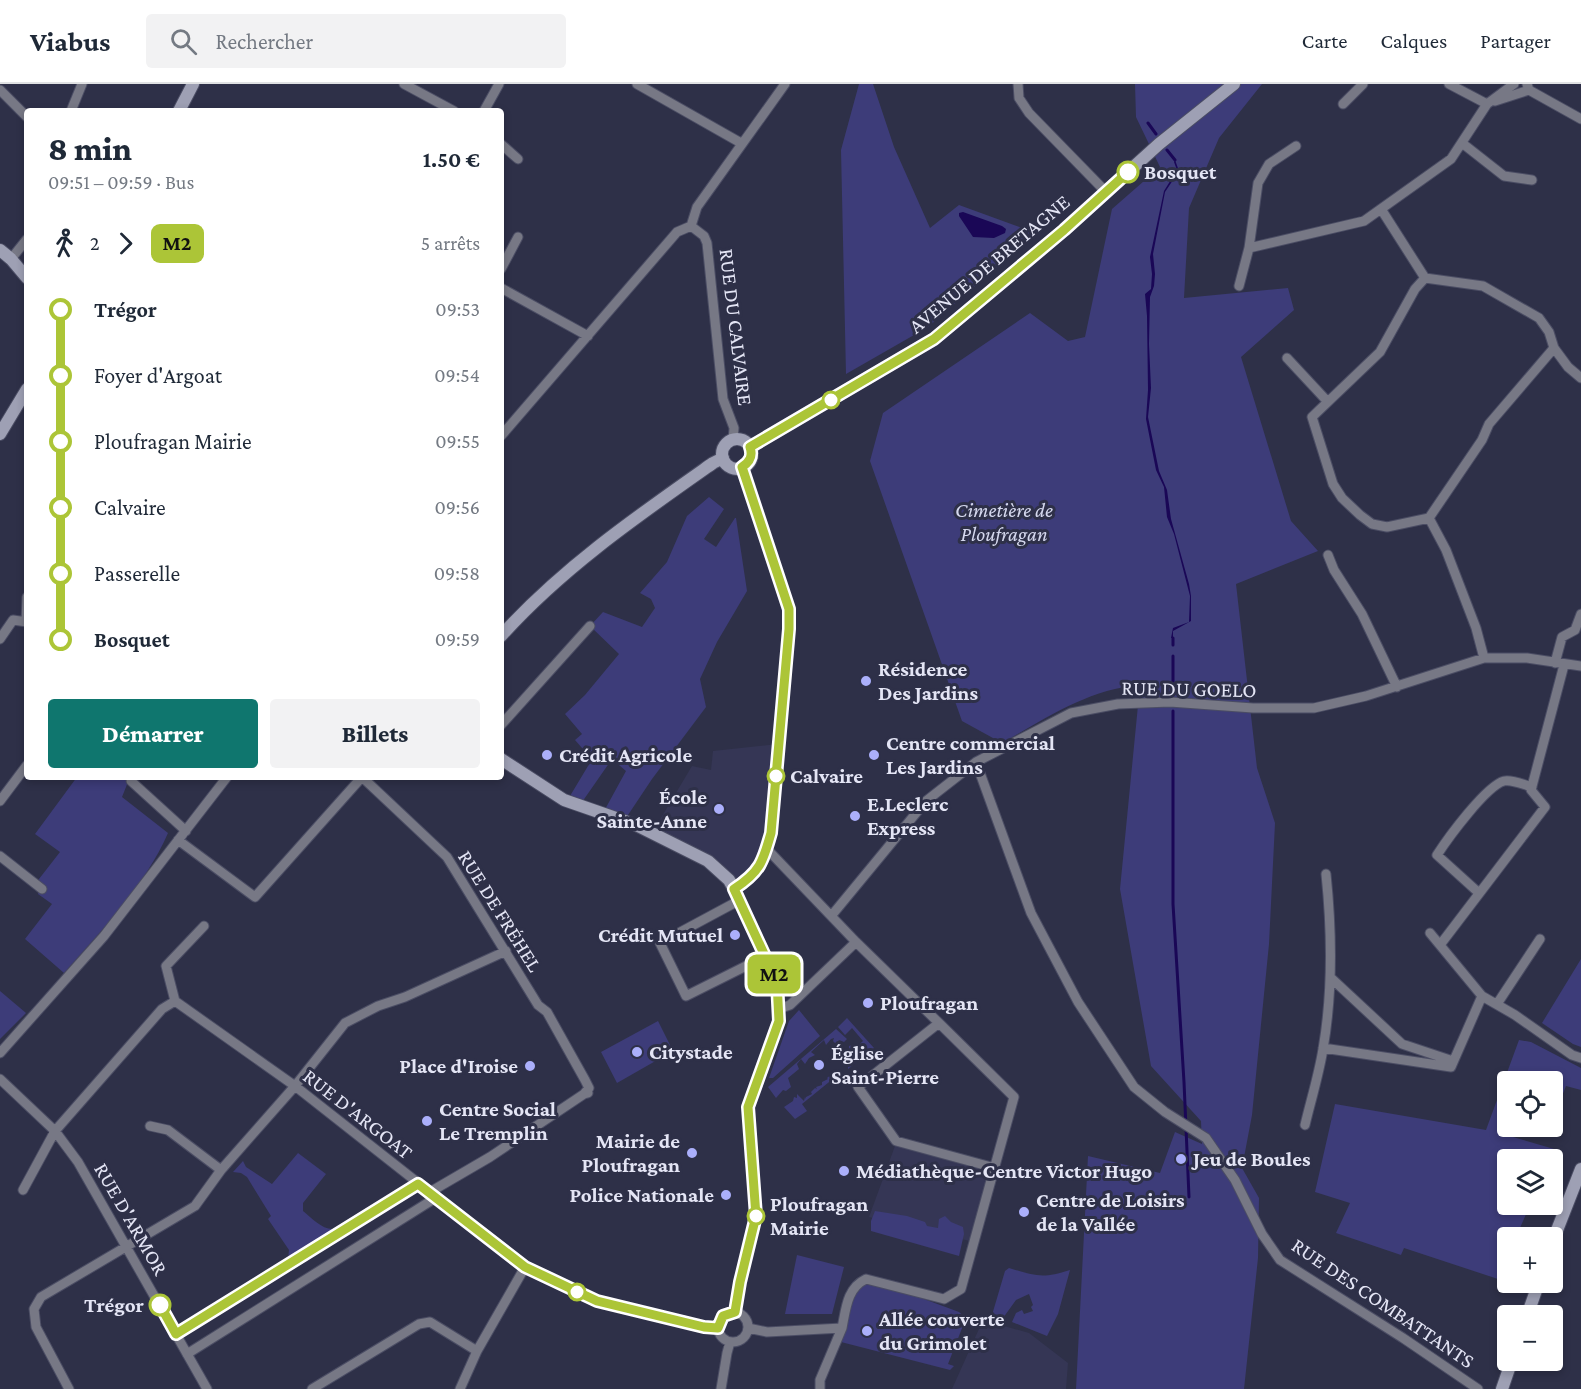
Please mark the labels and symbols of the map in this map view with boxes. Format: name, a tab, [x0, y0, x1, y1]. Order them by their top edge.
place label: Bosquet	[1144, 160, 1217, 184]
marker: Bosquet	[1117, 161, 1139, 183]
street label: AVENUE DE BRETAGNE	[904, 190, 1074, 338]
street label: RUE DU CALVAIRE	[714, 247, 758, 407]
unlabelled marker	[822, 391, 840, 409]
park label: Cimetière de Ploufragan	[955, 498, 1053, 546]
place label: Résidence Des Jardins	[878, 657, 978, 705]
marker: Résidence Des Jardins	[859, 674, 873, 688]
street label: RUE DU GOELO	[1121, 676, 1257, 702]
place label: Centre commercial Les Jardins	[886, 731, 1055, 779]
place label: Crédit Agricole	[559, 743, 692, 767]
marker: Crédit Agricole	[540, 748, 554, 762]
marker: Centre commercial Les Jardins	[867, 748, 881, 762]
place label: Calvaire	[790, 764, 863, 788]
marker: Calvaire	[767, 767, 785, 785]
place label: École Sainte-Anne	[597, 785, 707, 833]
place label: E.Leclerc Express	[867, 792, 949, 840]
marker: École Sainte-Anne	[712, 802, 726, 816]
marker: E.Leclerc Express	[848, 809, 862, 823]
street label: RUE DE FRÉHEL	[453, 846, 547, 977]
place label: Crédit Mutuel	[598, 923, 723, 947]
marker: Crédit Mutuel	[728, 928, 742, 942]
line badge: M2	[747, 954, 801, 994]
place label: Ploufragan	[880, 991, 978, 1015]
marker: Ploufragan	[861, 996, 875, 1010]
place label: Citystade	[649, 1040, 733, 1064]
place label: Église Saint-Pierre	[831, 1041, 939, 1089]
marker: Citystade	[630, 1045, 644, 1059]
place label: Place d'Iroise	[399, 1054, 518, 1078]
marker: Église Saint-Pierre	[812, 1058, 826, 1072]
marker: Place d'Iroise	[523, 1059, 537, 1073]
street label: RUE D'ARGOAT	[299, 1064, 418, 1165]
place label: Centre Social Le Tremplin	[439, 1097, 556, 1145]
marker: Centre Social Le Tremplin	[420, 1114, 434, 1128]
place label: Mairie de Ploufragan	[582, 1129, 680, 1177]
marker: Mairie de Ploufragan	[685, 1146, 699, 1160]
place label: Jeu de Boules	[1191, 1147, 1311, 1171]
marker: Jeu de Boules	[1174, 1152, 1188, 1166]
street label: RUE D'ARMOR	[89, 1159, 173, 1280]
place label: Médiathèque-Centre Victor Hugo	[856, 1159, 1152, 1183]
marker: Médiathèque-Centre Victor Hugo	[837, 1164, 851, 1178]
place label: Police Nationale	[569, 1183, 714, 1207]
marker: Police Nationale	[719, 1188, 733, 1202]
place label: Centre de Loisirs de la Vallée	[1036, 1188, 1185, 1236]
place label: Ploufragan Mairie	[770, 1192, 868, 1240]
marker: Centre de Loisirs de la Vallée	[1017, 1205, 1031, 1219]
marker: Ploufragan Mairie	[747, 1207, 765, 1225]
street label: RUE DES COMBATTANTS	[1287, 1233, 1479, 1373]
unlabelled marker	[568, 1283, 586, 1301]
place label: Trégor	[84, 1293, 145, 1317]
marker: Trégor	[149, 1294, 171, 1316]
place label: Allée couverte du Grimolet	[878, 1307, 1005, 1355]
marker: Allée couverte du Grimolet	[860, 1324, 874, 1338]

